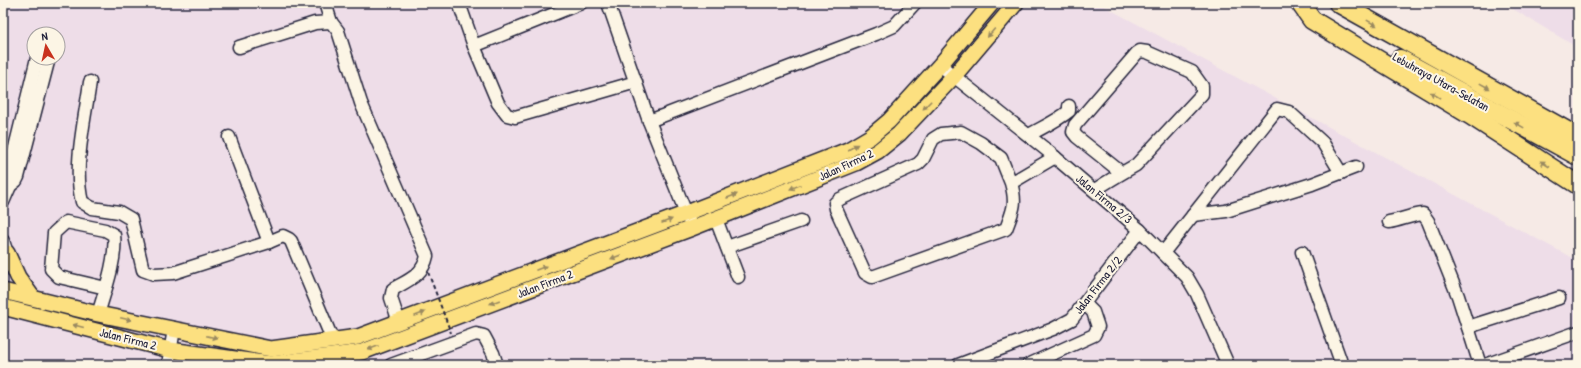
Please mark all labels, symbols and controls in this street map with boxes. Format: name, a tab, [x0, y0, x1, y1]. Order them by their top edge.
one-way arrow	[1366, 19, 1378, 26]
north arrow	[26, 26, 66, 66]
one-way arrow	[986, 27, 995, 38]
text: N	[40, 29, 49, 43]
street label: Lebuhraya Utara–Selatan	[1390, 48, 1493, 115]
one-way arrow	[1480, 83, 1491, 89]
one-way arrow	[1429, 91, 1441, 98]
one-way arrow	[922, 100, 932, 110]
one-way arrow	[1513, 121, 1525, 128]
street label: Jalan Firma 2	[816, 144, 876, 185]
one-way arrow	[847, 144, 859, 151]
one-way arrow	[1540, 160, 1550, 168]
street label: Jalan Firma 2/3	[1073, 170, 1136, 227]
one-way arrow	[789, 185, 801, 191]
one-way arrow	[727, 192, 739, 198]
one-way arrow	[661, 217, 673, 223]
street label: Jalan Firma 2/2	[1070, 252, 1126, 317]
one-way arrow	[610, 254, 622, 260]
street label: Jalan Firma 2	[515, 265, 575, 302]
one-way arrow	[536, 265, 548, 271]
one-way arrow	[488, 300, 500, 306]
one-way arrow	[414, 311, 426, 317]
one-way arrow	[120, 317, 132, 323]
one-way arrow	[72, 323, 85, 329]
street label: Jalan Firma 2	[98, 323, 159, 354]
one-way arrow	[206, 334, 218, 340]
one-way arrow	[366, 345, 378, 351]

